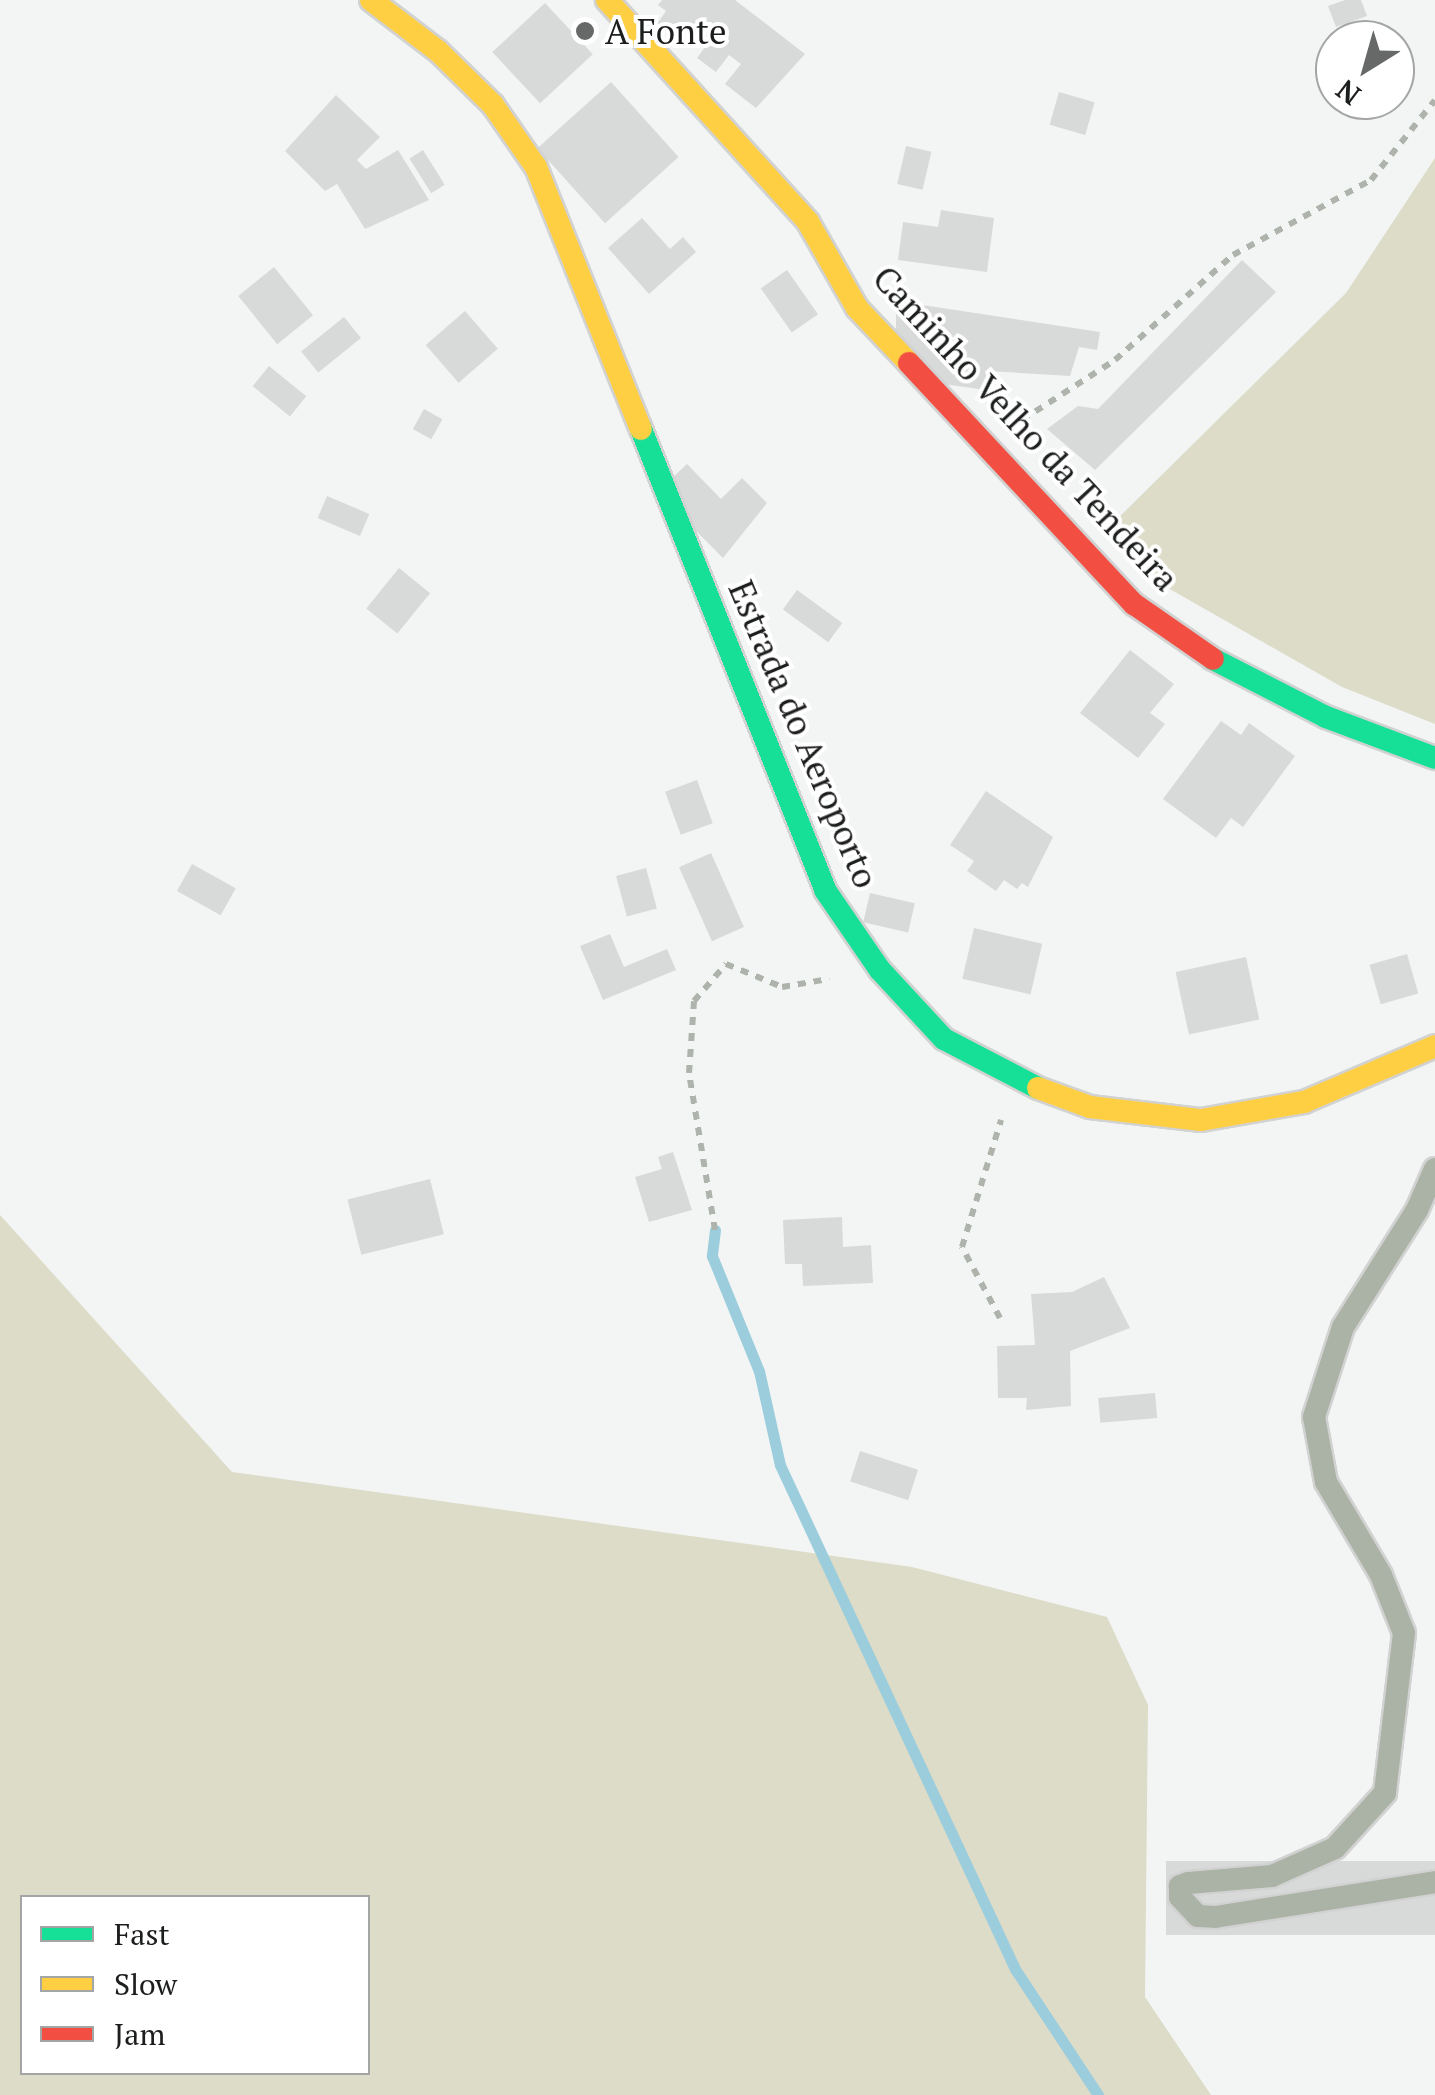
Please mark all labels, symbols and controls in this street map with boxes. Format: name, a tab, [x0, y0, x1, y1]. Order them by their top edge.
place label: A Fonte	[605, 10, 727, 52]
marker: A Fonte	[574, 20, 596, 42]
north arrow	[1315, 20, 1415, 120]
text: N	[1328, 72, 1367, 114]
street label: Caminho Velho da Tendeira	[864, 257, 1188, 599]
street label: Estrada do Aeroporto	[720, 574, 888, 894]
legend	[20, 1895, 370, 2075]
text: Fast	[114, 1914, 170, 1954]
text: Slow	[114, 1964, 177, 2004]
text: Jam	[114, 2014, 165, 2054]

